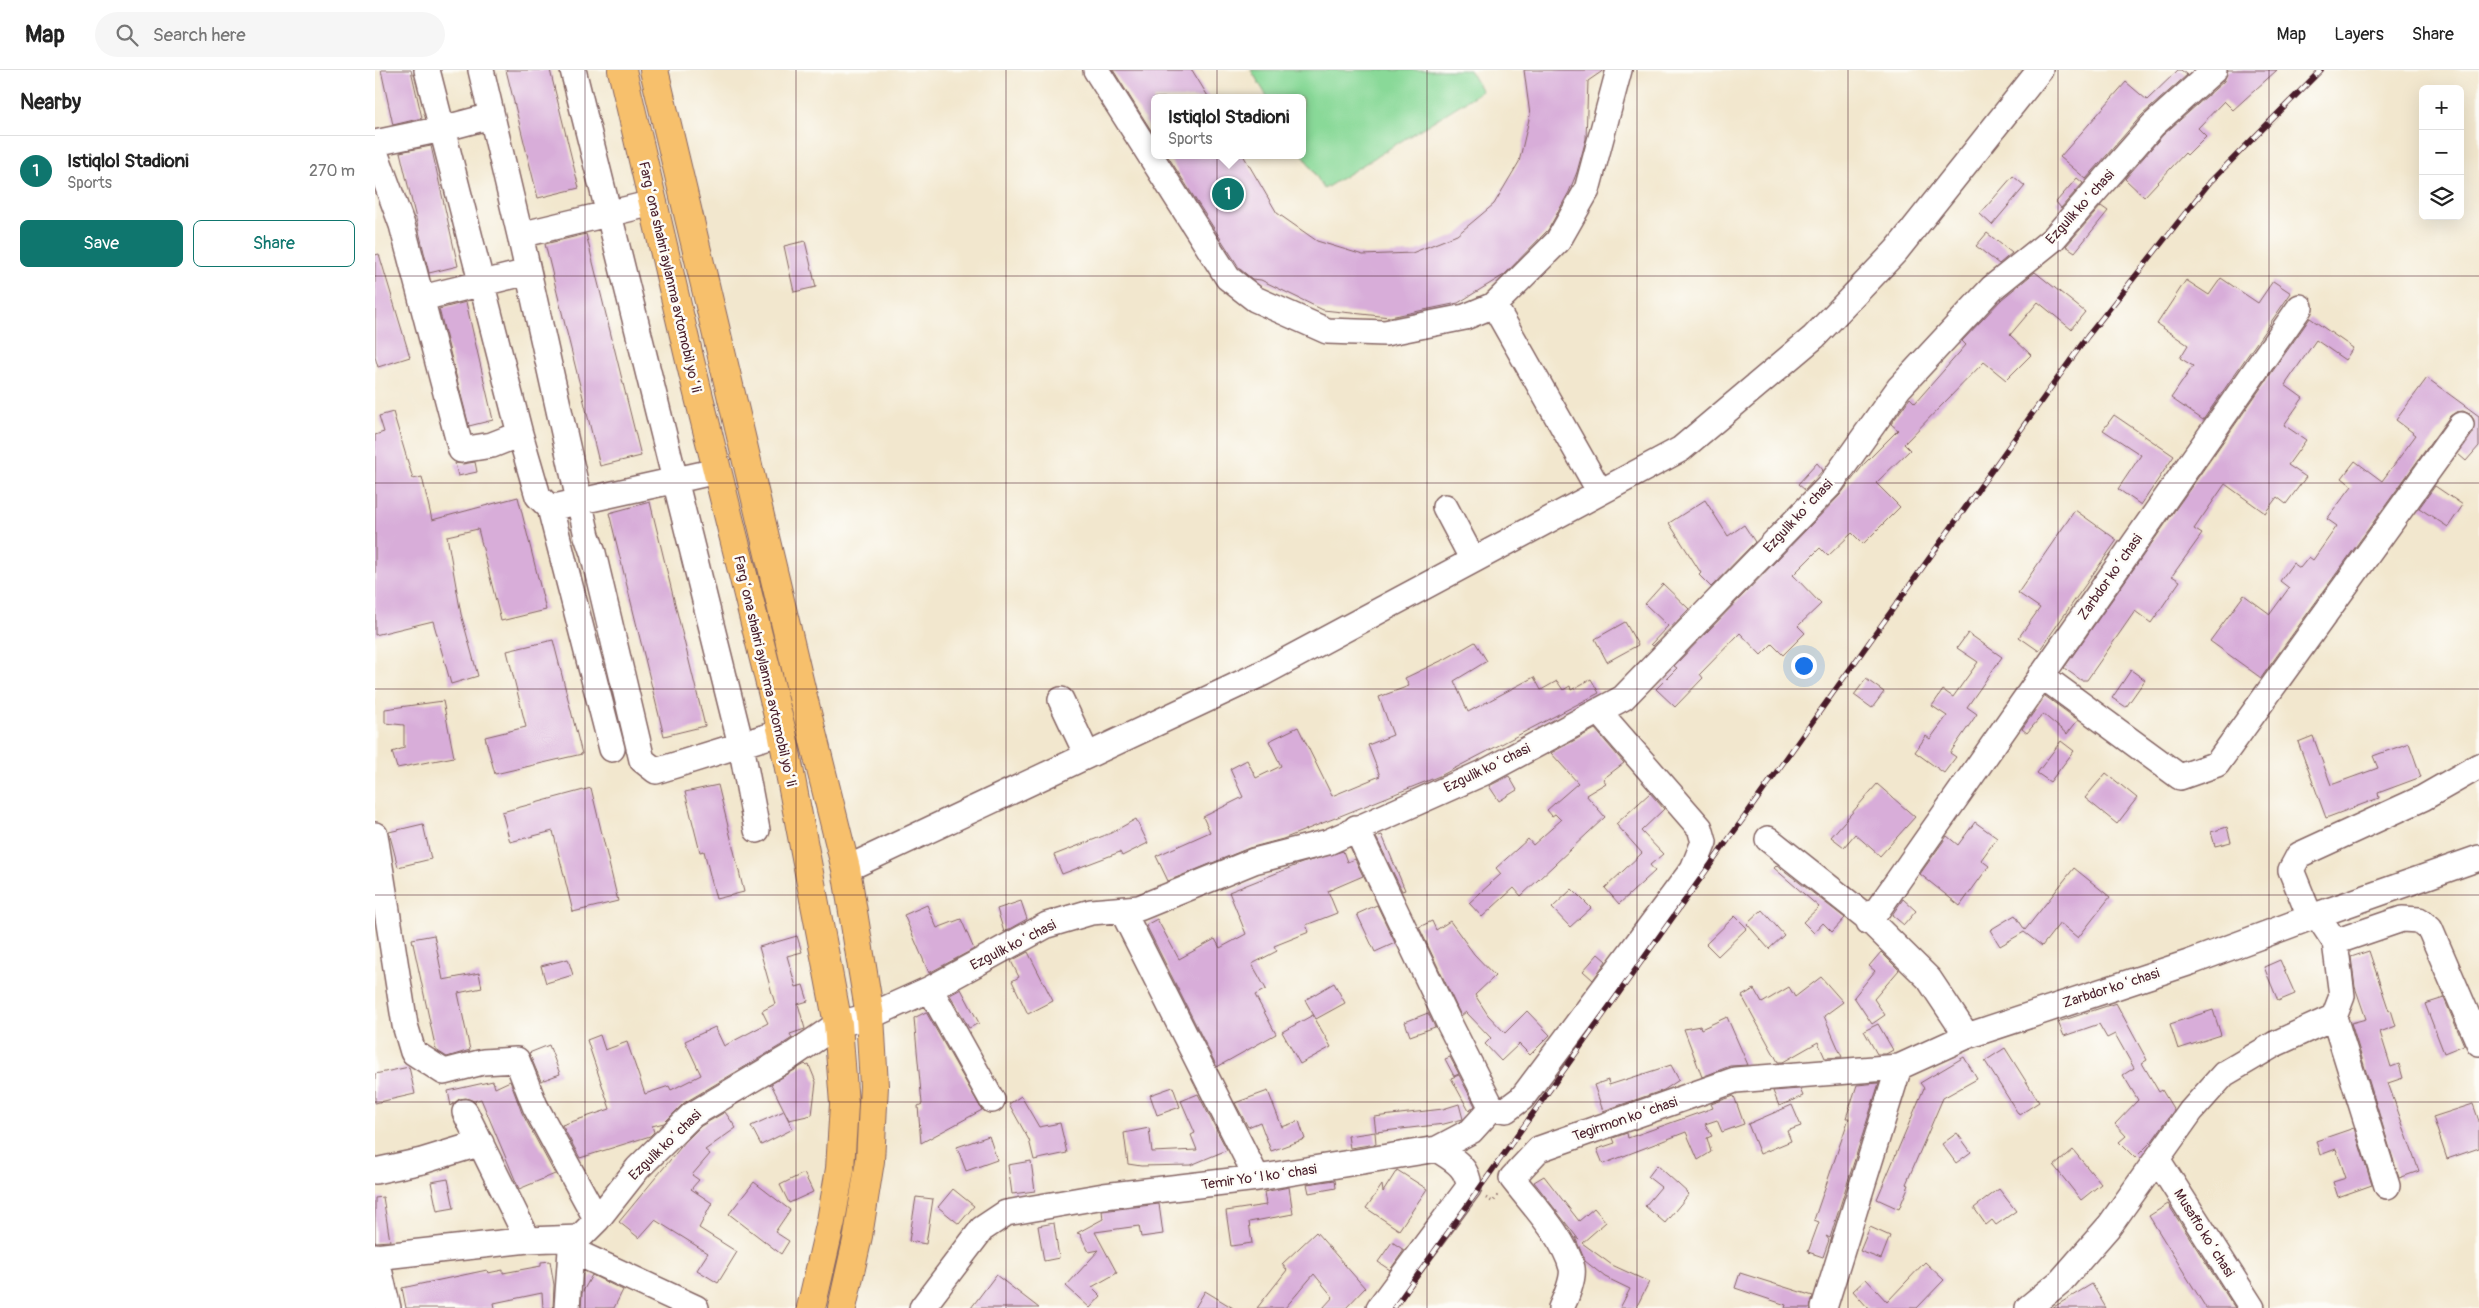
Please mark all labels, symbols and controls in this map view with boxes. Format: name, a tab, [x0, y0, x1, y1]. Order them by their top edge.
search box	[95, 12, 445, 57]
text: Map	[25, 20, 65, 49]
icon: search	[113, 21, 141, 49]
text: Search here	[153, 23, 246, 47]
text: Map	[2277, 23, 2306, 46]
text: Layers	[2334, 23, 2384, 46]
text: Share	[2412, 23, 2454, 46]
map controls	[2419, 85, 2464, 220]
button: +	[2419, 85, 2464, 130]
text: Nearby	[20, 89, 81, 116]
popup	[1151, 94, 1306, 159]
text: Istiqlol Stadioni	[1168, 105, 1289, 129]
text: Sports	[1168, 129, 1213, 149]
button: −	[2419, 130, 2464, 175]
text: Istiqlol Stadioni	[67, 149, 189, 173]
street label: Fargʻona shahri aylanma avtomobil yoʻli	[635, 160, 705, 395]
text: 1	[33, 161, 39, 181]
text: 270 m	[309, 161, 355, 181]
street label: Ezgulik koʻchasi	[2042, 166, 2118, 248]
text: Sports	[67, 173, 112, 193]
pin: 1	[1212, 175, 1244, 213]
button: layers	[2419, 175, 2464, 220]
button: Save	[20, 220, 183, 267]
button: Share	[193, 220, 355, 267]
street label: Ezgulik koʻchasi	[1760, 475, 1837, 556]
street label: Zarbdor koʻchasi	[2074, 530, 2146, 623]
street label: Fargʻona shahri aylanma avtomobil yoʻli	[730, 554, 800, 789]
your location	[1791, 653, 1817, 679]
street label: Ezgulik koʻchasi	[1441, 740, 1533, 796]
street label: Ezgulik koʻchasi	[967, 916, 1059, 974]
street label: Zarbdor koʻchasi	[2060, 964, 2162, 1012]
street label: Tegirmon koʻchasi	[1570, 1093, 1680, 1145]
street label: Ezgulik koʻchasi	[625, 1106, 705, 1184]
street label: Temir Yoʻl koʻchasi	[1200, 1160, 1318, 1194]
street label: Musaffo koʻchasi	[2170, 1186, 2238, 1280]

